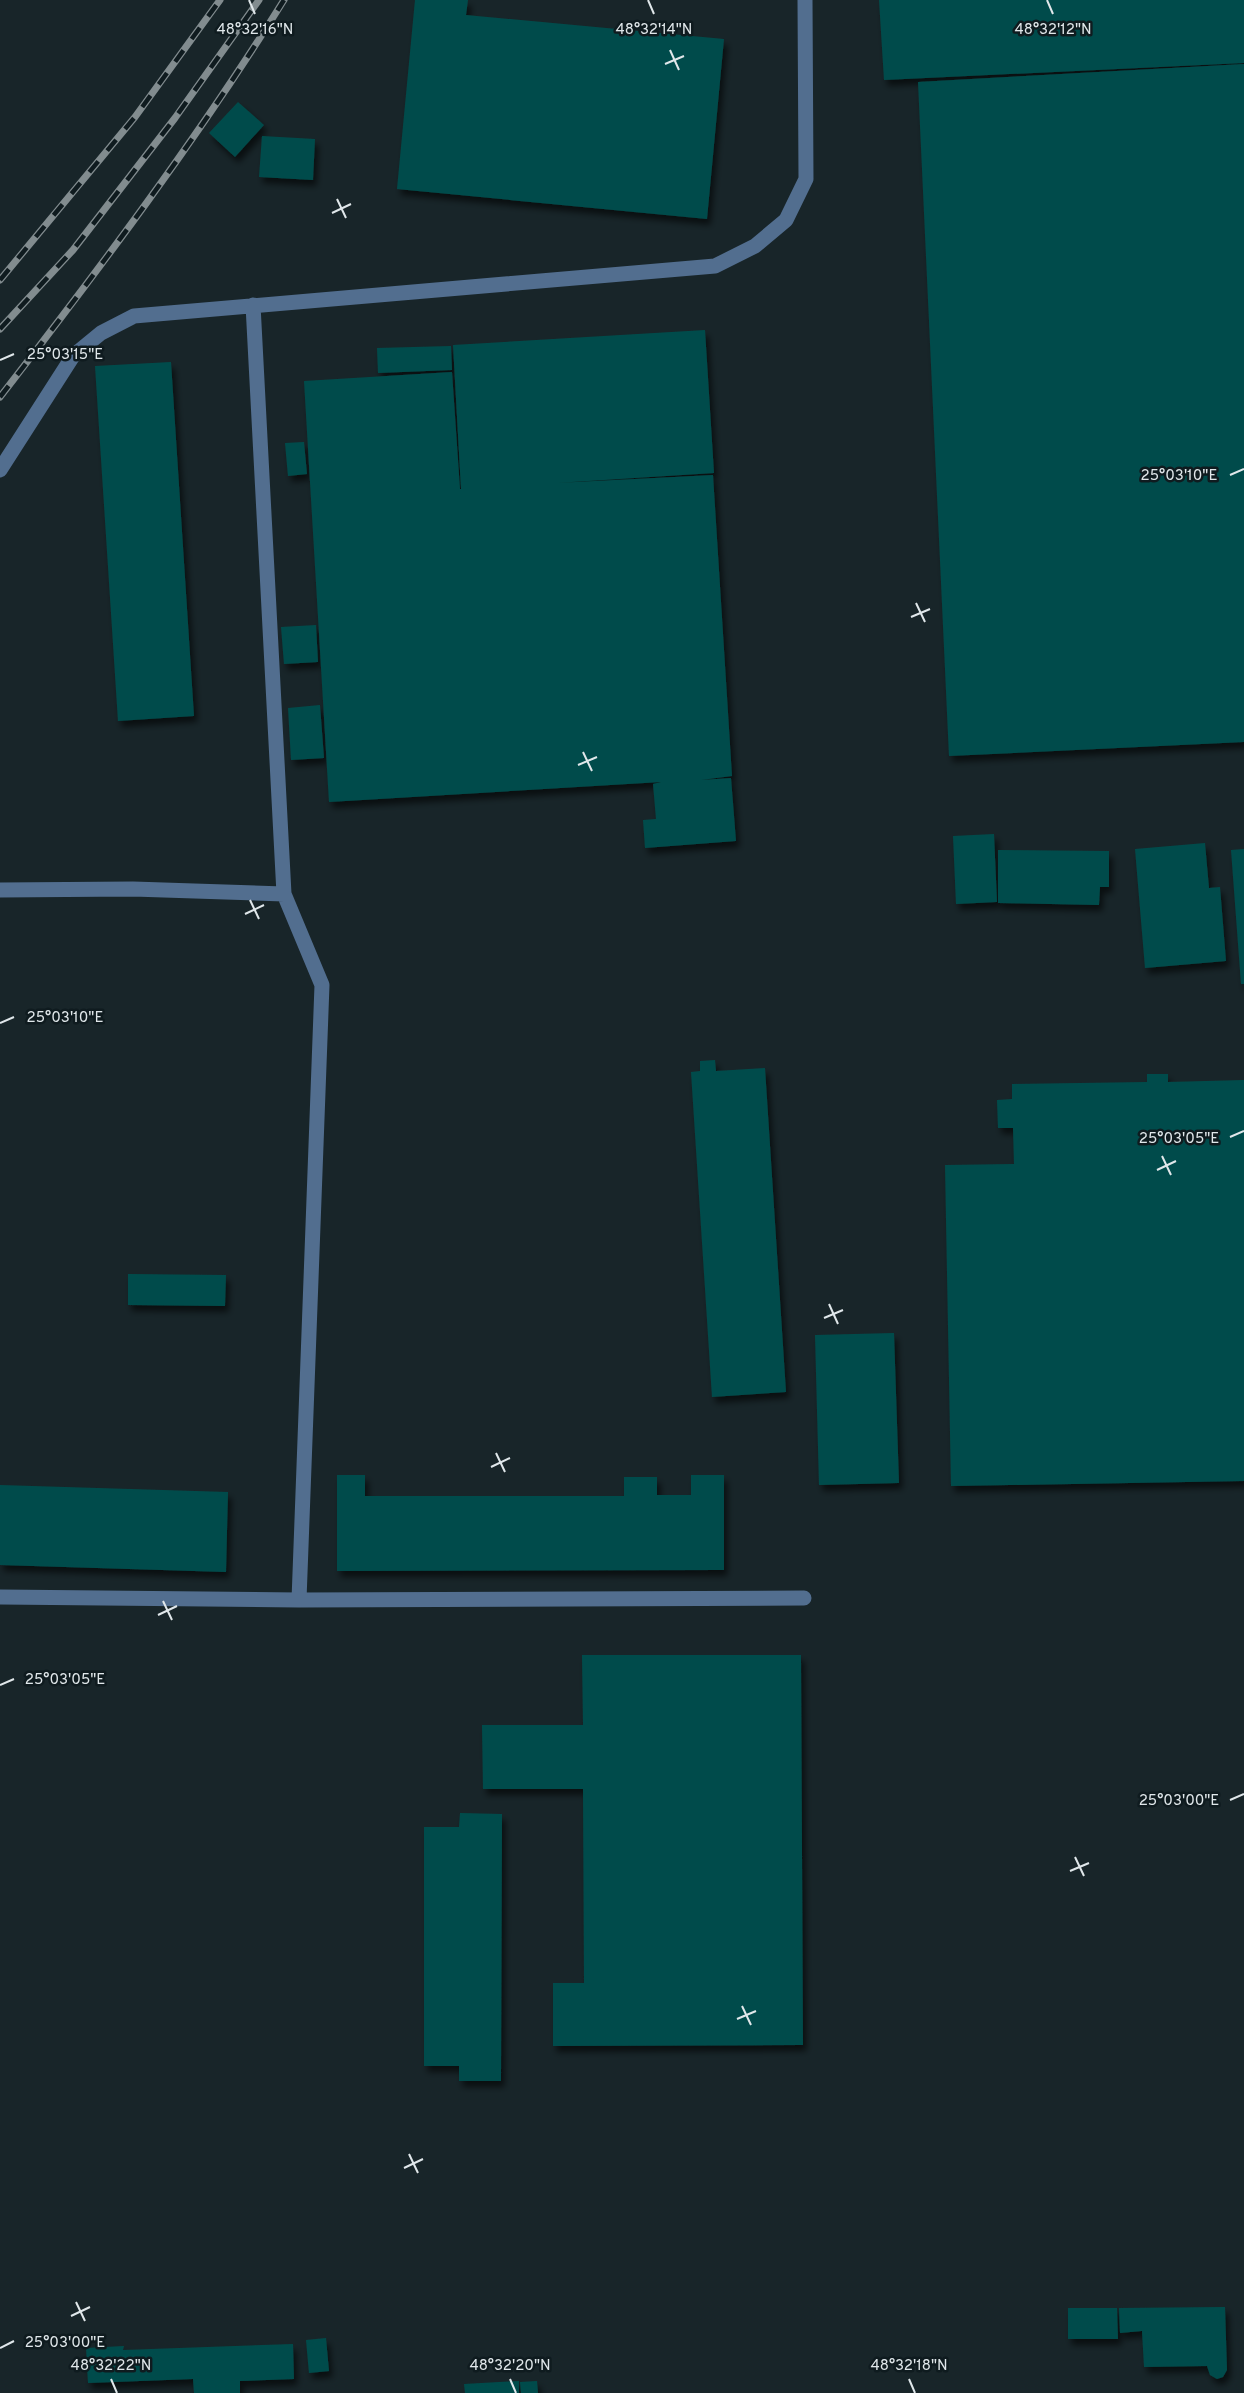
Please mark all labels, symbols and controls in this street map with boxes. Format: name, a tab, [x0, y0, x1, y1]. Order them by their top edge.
text: 48°32'16"N	[217, 21, 293, 40]
text: 48°32'14"N	[615, 21, 693, 40]
text: 48°32'12"N	[1014, 21, 1092, 40]
text: 25°03'15"E	[27, 346, 103, 365]
text: 25°03'10"E	[1141, 467, 1217, 486]
text: 25°03'10"E	[27, 1009, 103, 1028]
text: 25°03'05"E	[1139, 1130, 1219, 1149]
text: 25°03'05"E	[25, 1671, 105, 1690]
text: 25°03'00"E	[1139, 1792, 1219, 1811]
text: 25°03'00"E	[25, 2334, 105, 2353]
text: 48°32'22"N	[71, 2357, 151, 2376]
text: 48°32'20"N	[469, 2357, 551, 2376]
text: 48°32'18"N	[870, 2357, 948, 2376]

